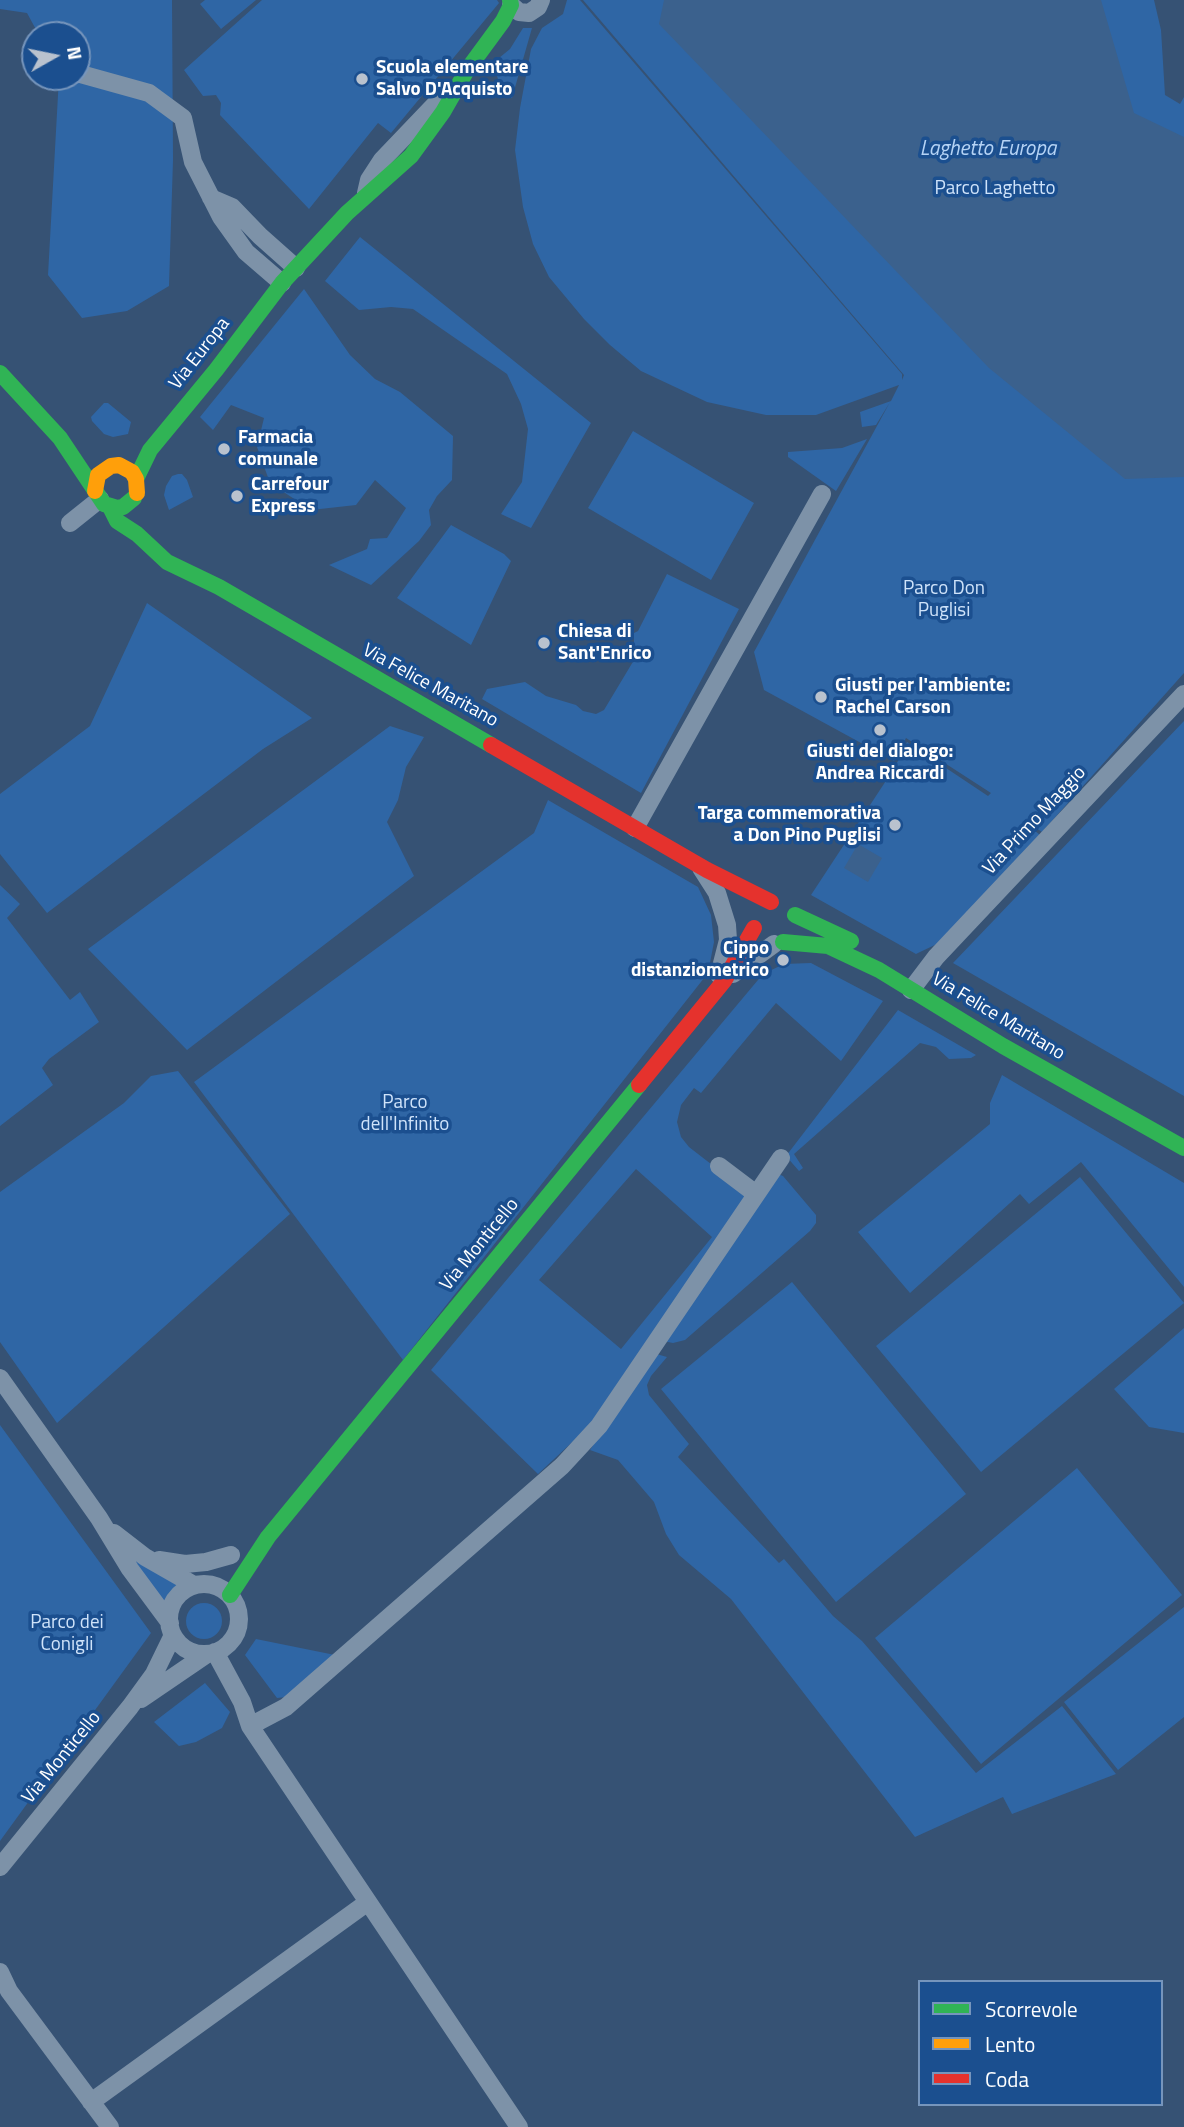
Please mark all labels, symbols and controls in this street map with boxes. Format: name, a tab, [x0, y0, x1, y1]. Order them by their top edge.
north arrow	[21, 21, 91, 91]
text: N	[60, 44, 91, 62]
place label: Scuola elementare Salvo D'Acquisto	[376, 57, 528, 101]
marker: Scuola elementare Salvo D'Acquisto	[354, 71, 370, 87]
water label: Laghetto Europa	[920, 137, 1056, 163]
park label: Parco Laghetto	[935, 178, 1055, 200]
street label: Via Europa	[165, 313, 235, 395]
place label: Farmacia comunale	[238, 427, 318, 471]
marker: Farmacia comunale	[216, 441, 232, 457]
place label: Carrefour Express	[251, 474, 329, 518]
marker: Carrefour Express	[229, 488, 245, 504]
park label: Parco Don Puglisi	[903, 578, 985, 622]
place label: Chiesa di Sant'Enrico	[558, 621, 652, 665]
marker: Chiesa di Sant'Enrico	[536, 635, 552, 651]
street label: Via Felice Maritano	[358, 639, 502, 733]
place label: Giusti per l'ambiente: Rachel Carson	[835, 675, 1010, 719]
marker: Giusti per l'ambiente: Rachel Carson	[813, 689, 829, 705]
marker: Giusti del dialogo: Andrea Riccardi	[872, 722, 888, 738]
place label: Giusti del dialogo: Andrea Riccardi	[807, 741, 953, 785]
street label: Via Primo Maggio	[979, 762, 1091, 880]
place label: Targa commemorativa a Don Pino Puglisi	[698, 803, 881, 847]
marker: Targa commemorativa a Don Pino Puglisi	[887, 817, 903, 833]
place label: Cippo distanziometrico	[631, 938, 769, 982]
marker: Cippo distanziometrico	[775, 952, 791, 968]
street label: Via Felice Maritano	[927, 968, 1069, 1066]
park label: Parco dell'Infinito	[361, 1092, 449, 1136]
street label: Via Monticello	[436, 1194, 524, 1296]
park label: Parco dei Conigli	[30, 1612, 104, 1656]
street label: Via Monticello	[18, 1707, 106, 1809]
legend	[918, 1980, 1163, 2106]
text: Scorrevole	[985, 1993, 1078, 2025]
text: Lento	[985, 2028, 1035, 2060]
text: Coda	[985, 2063, 1029, 2095]

